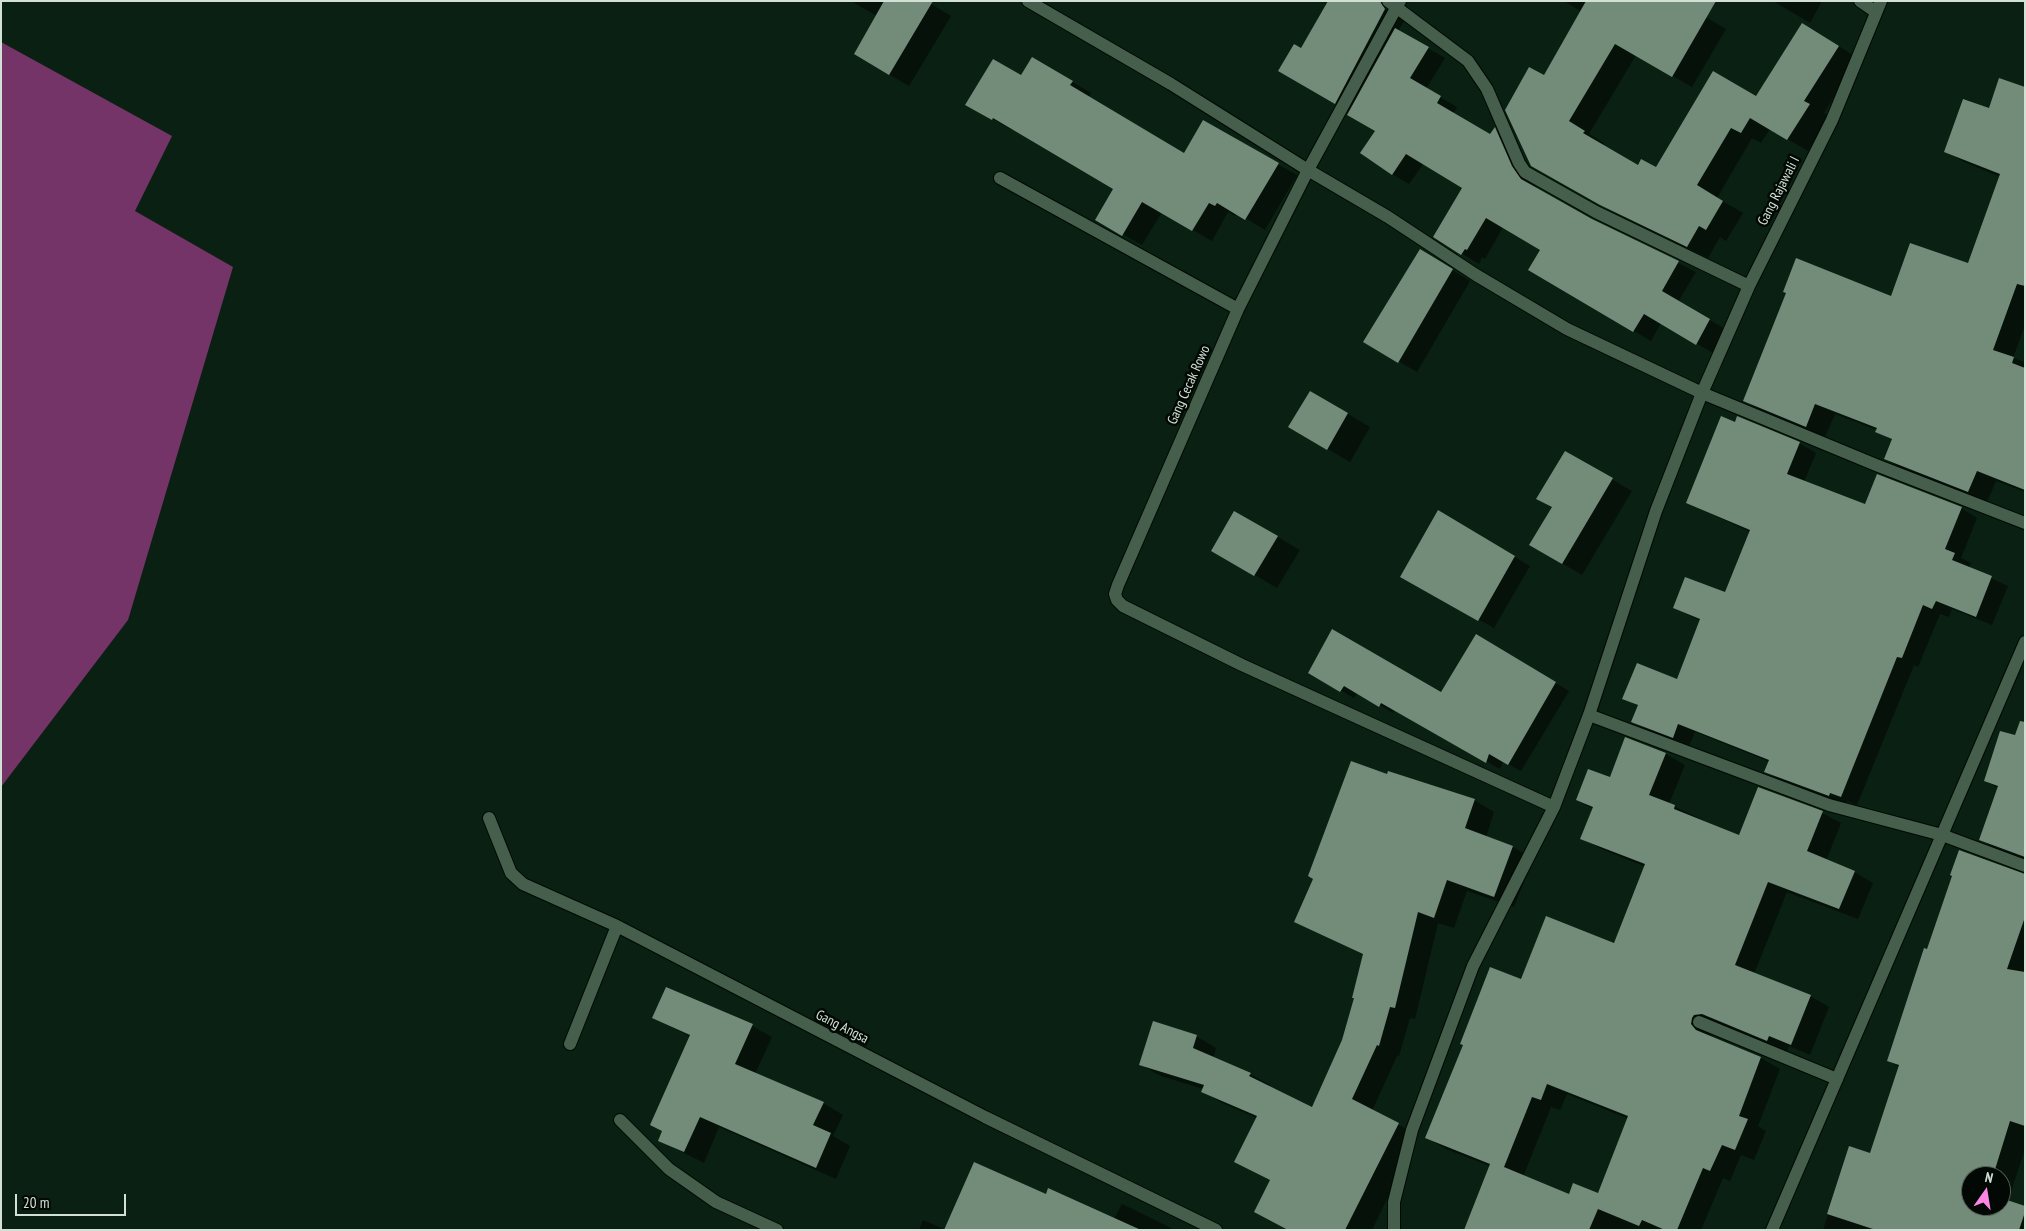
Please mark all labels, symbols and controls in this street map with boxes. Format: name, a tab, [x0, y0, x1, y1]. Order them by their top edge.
street label: Gang Rajawali I	[1754, 154, 1804, 228]
street label: Gang Cecak Rowo	[1164, 343, 1214, 427]
street label: Gang Angsa	[813, 1007, 871, 1047]
north arrow	[1961, 1166, 2011, 1216]
text: N	[1983, 1168, 1995, 1187]
scale bar	[18, 1184, 129, 1216]
text: 20 m	[23, 1193, 49, 1212]

